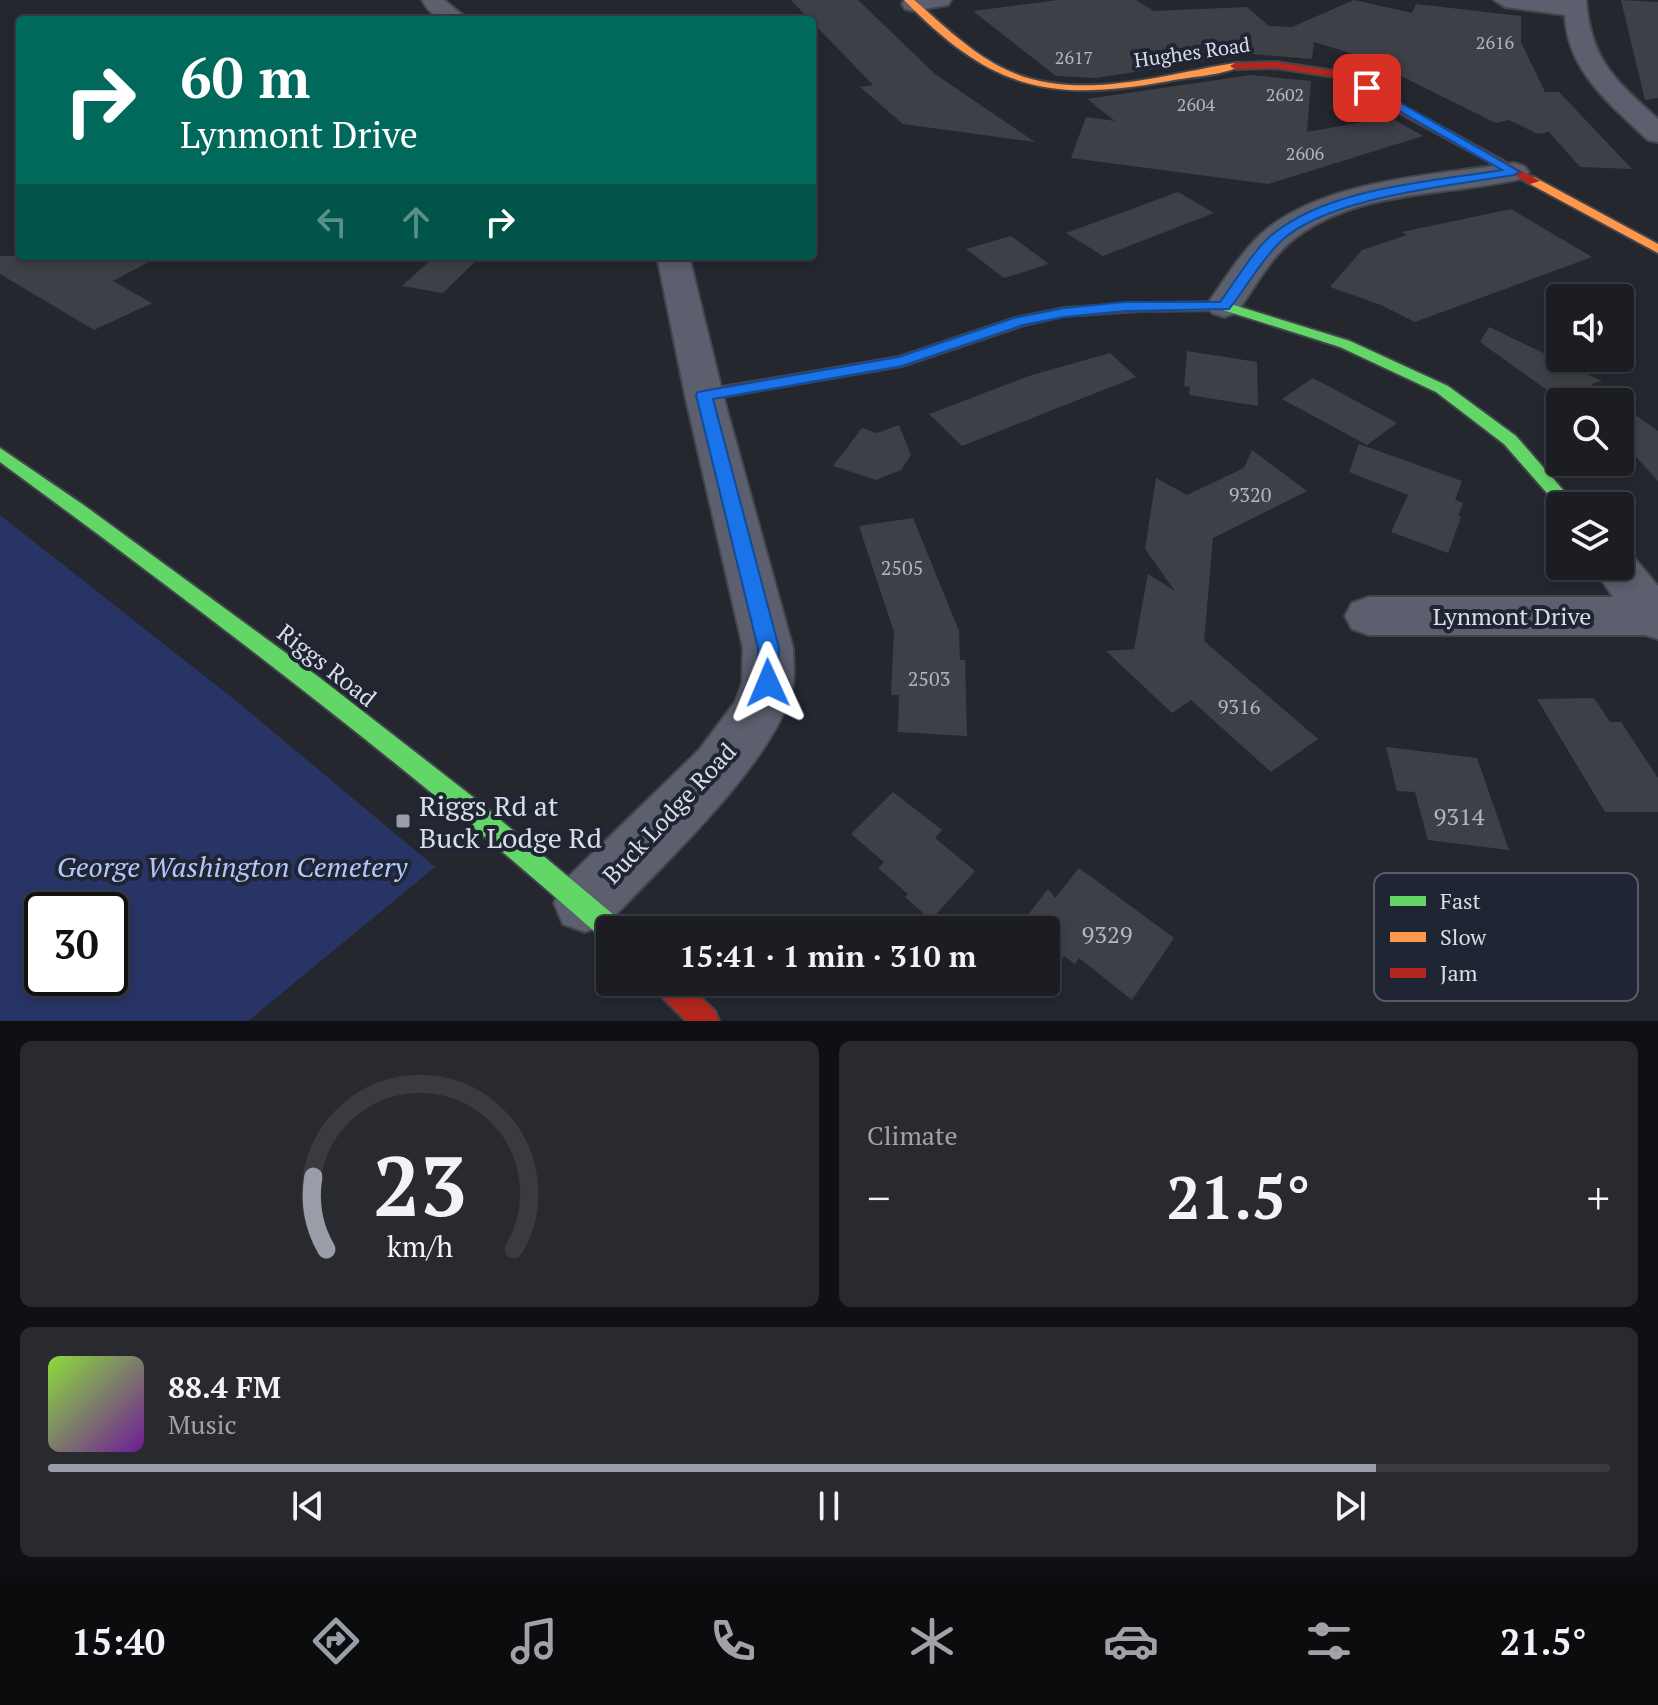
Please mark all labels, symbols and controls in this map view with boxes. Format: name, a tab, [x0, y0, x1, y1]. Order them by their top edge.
house number: 2616	[1476, 30, 1515, 54]
street label: Hughes Road	[1132, 31, 1252, 73]
text: 60 m	[180, 40, 310, 114]
house number: 2617	[1055, 45, 1093, 69]
icon: right	[48, 48, 152, 152]
pin	[1333, 54, 1401, 122]
icon: arrive	[1345, 66, 1389, 110]
house number: 2602	[1266, 82, 1304, 106]
house number: 2604	[1177, 92, 1216, 116]
text: Lynmont Drive	[180, 111, 418, 158]
house number: 2606	[1286, 141, 1325, 165]
icon: left	[310, 200, 354, 244]
icon: ahead	[394, 200, 438, 244]
icon: right	[478, 200, 522, 244]
map controls	[1546, 284, 1634, 580]
button: sound	[1546, 284, 1634, 372]
button: search	[1546, 388, 1634, 476]
house number: 9320	[1229, 481, 1271, 508]
button: layers	[1546, 492, 1634, 580]
house number: 2505	[881, 554, 923, 581]
street label: Lynmont Drive	[1433, 600, 1591, 632]
street label: Riggs Road	[271, 616, 383, 714]
position arrow	[726, 641, 810, 725]
house number: 2503	[908, 665, 950, 692]
house number: 9316	[1218, 693, 1261, 720]
street label: Buck Lodge Road	[595, 736, 743, 890]
place label: Riggs Rd at Buck Lodge Rd	[419, 787, 602, 856]
house number: 9314	[1433, 800, 1485, 832]
marker: Riggs Rd at Buck Lodge Rd	[394, 812, 412, 830]
park label: George Washington Cemetery	[57, 848, 408, 885]
legend	[1374, 873, 1638, 1001]
text: Fast	[1440, 886, 1481, 915]
speed limit sign: 30	[24, 892, 128, 996]
house number: 9329	[1081, 918, 1133, 950]
text: Slow	[1440, 922, 1487, 951]
text: 15:41 · 1 min · 310 m	[680, 936, 976, 976]
text: Jam	[1440, 958, 1478, 987]
text: Climate	[867, 1118, 958, 1152]
text: 23	[372, 1130, 467, 1240]
text: 21.5°	[1166, 1157, 1311, 1236]
text: −	[867, 1168, 890, 1227]
text: +	[1587, 1168, 1610, 1227]
text: km/h	[386, 1227, 453, 1265]
text: 88.4 FM	[168, 1367, 281, 1407]
text: Music	[168, 1407, 237, 1441]
icon: previous	[286, 1484, 330, 1528]
icon: pause	[807, 1484, 851, 1528]
icon: next	[1328, 1484, 1372, 1528]
icon: directions	[308, 1613, 364, 1669]
icon: music	[506, 1613, 562, 1669]
icon: phone	[705, 1613, 761, 1669]
icon: climate	[904, 1613, 960, 1669]
icon: car	[1103, 1613, 1159, 1669]
icon: filters	[1301, 1613, 1357, 1669]
text: 15:40	[71, 1618, 165, 1665]
text: 21.5°	[1500, 1618, 1587, 1665]

